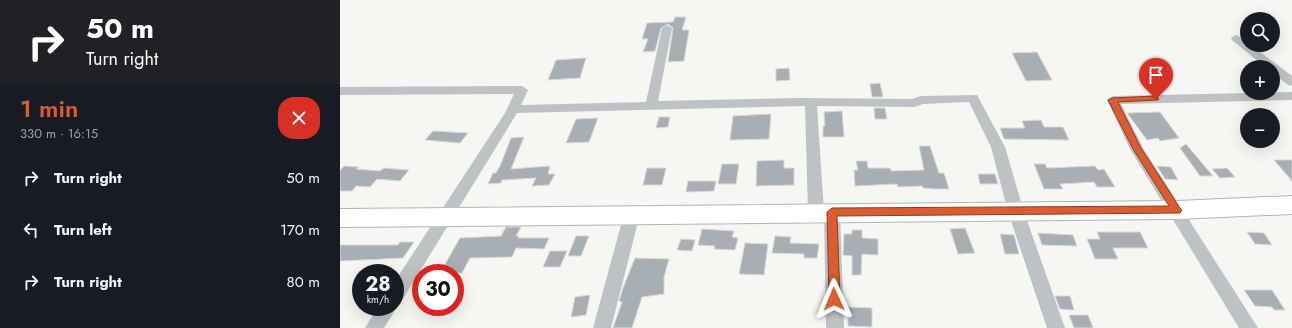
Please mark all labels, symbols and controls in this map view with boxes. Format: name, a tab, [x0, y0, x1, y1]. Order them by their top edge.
text: 50 m	[86, 8, 154, 49]
map controls	[1240, 12, 1280, 148]
button: search	[1240, 12, 1280, 52]
icon: right	[20, 16, 72, 68]
text: Turn right	[86, 46, 158, 72]
pin	[1139, 58, 1173, 99]
button: +	[1240, 60, 1280, 100]
icon: arrive	[1145, 64, 1167, 86]
text: 1 min	[20, 91, 78, 126]
button: close	[278, 97, 320, 139]
button: −	[1240, 108, 1280, 148]
text: 330 m · 16:15	[20, 124, 98, 143]
icon: right	[20, 167, 42, 189]
text: Turn right	[54, 167, 122, 189]
text: 50 m	[286, 167, 320, 189]
icon: left	[20, 219, 42, 241]
text: Turn left	[54, 219, 112, 241]
text: 170 m	[280, 219, 320, 241]
speed limit sign: 30	[412, 264, 464, 316]
text: 28	[365, 270, 391, 299]
icon: right	[20, 271, 42, 293]
text: Turn right	[54, 271, 122, 293]
text: 80 m	[287, 271, 320, 293]
position arrow	[813, 278, 855, 320]
text: km/h	[367, 292, 389, 307]

